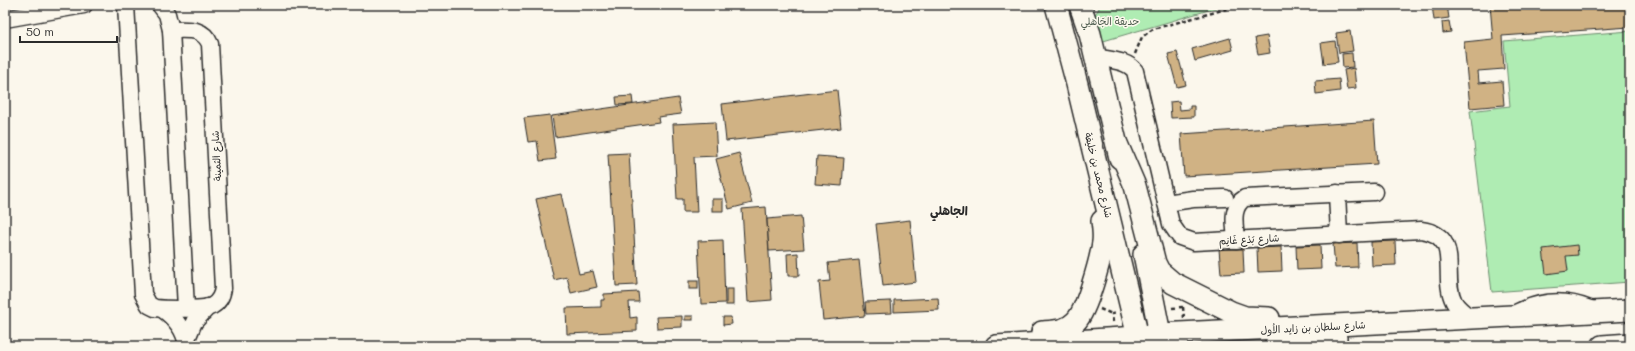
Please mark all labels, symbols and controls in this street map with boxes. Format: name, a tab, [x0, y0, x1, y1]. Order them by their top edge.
park label: حديقة الجَاهلِي	[1081, 14, 1140, 31]
scale bar	[20, 18, 117, 44]
text: 50 m	[26, 23, 54, 39]
street label: شارع الثمينة	[208, 130, 225, 182]
street label: شارع محمد بن خليفة	[1081, 131, 1116, 220]
district label: الجاهلي	[930, 202, 968, 222]
street label: شارع بَدْع غَانِم	[1218, 230, 1280, 249]
street label: شارع سلطان بن زايد الأول	[1260, 317, 1366, 338]

